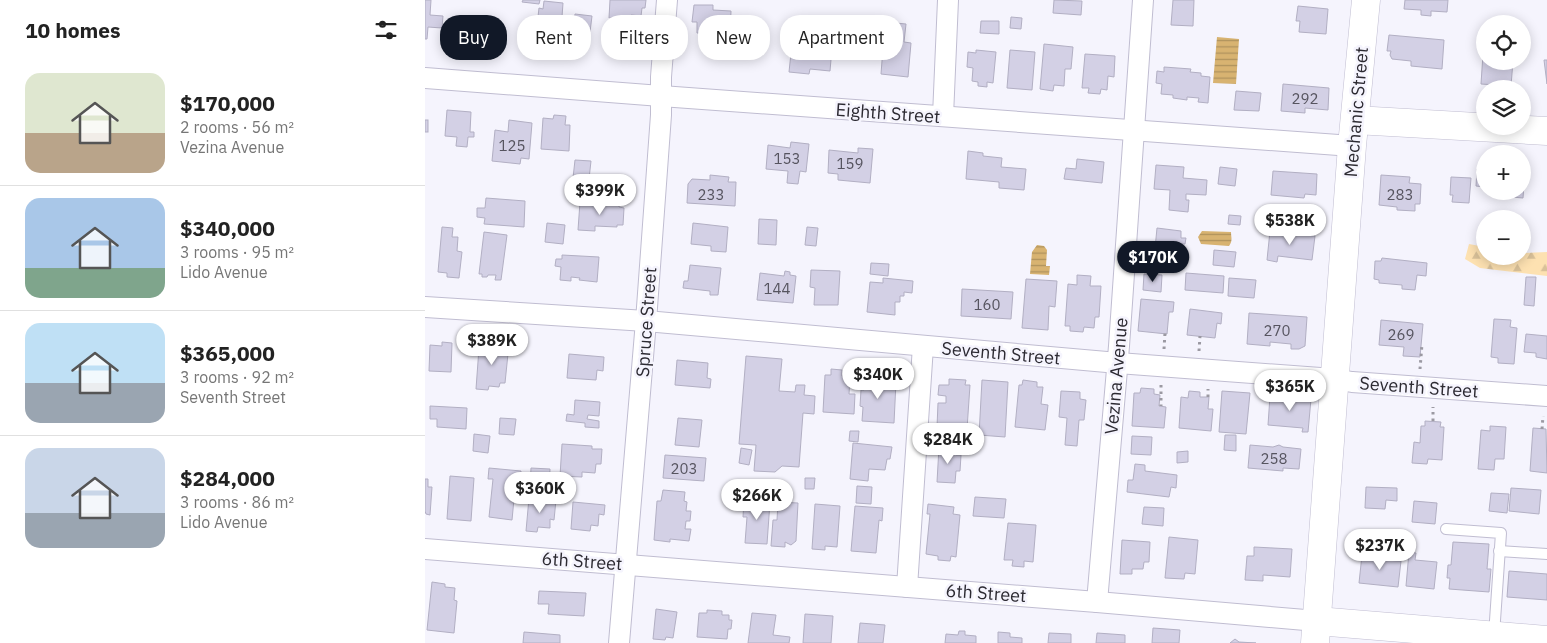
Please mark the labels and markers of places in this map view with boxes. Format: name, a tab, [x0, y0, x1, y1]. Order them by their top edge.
pin: $399K	[565, 174, 635, 216]
pin: $538K	[1255, 204, 1325, 246]
pin: $170K	[1118, 240, 1188, 283]
pin: $389K	[457, 324, 527, 366]
pin: $340K	[843, 358, 913, 400]
pin: $365K	[1255, 370, 1325, 412]
pin: $284K	[913, 422, 983, 465]
pin: $360K	[505, 472, 575, 514]
pin: $266K	[722, 478, 792, 521]
pin: $237K	[1345, 528, 1415, 571]

